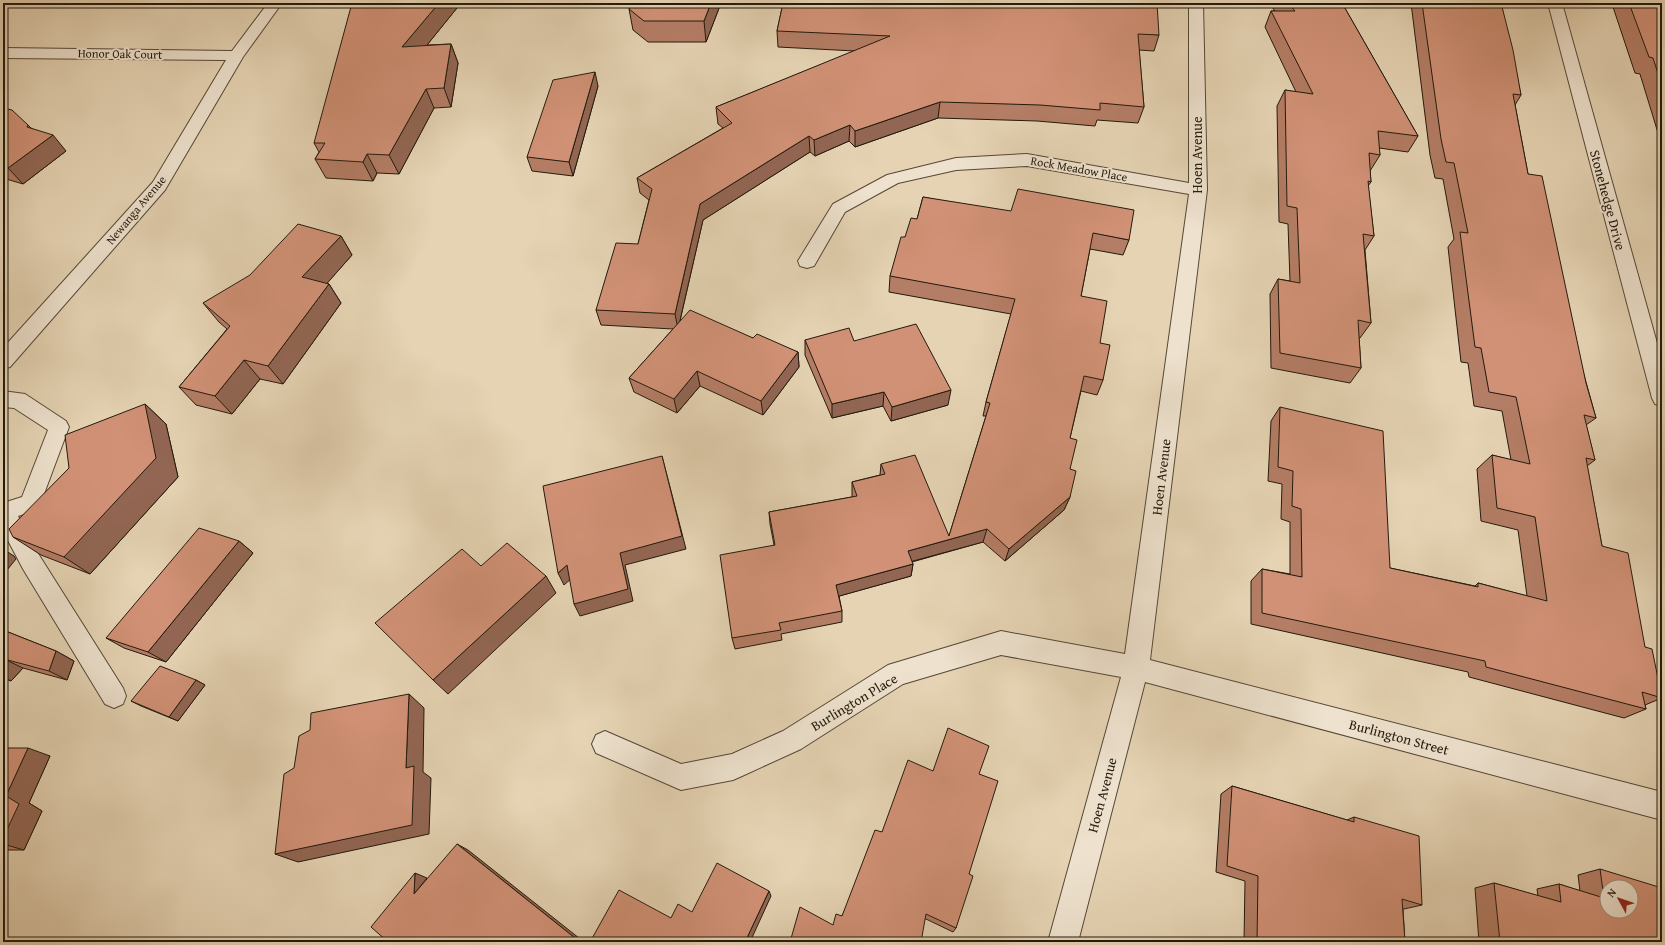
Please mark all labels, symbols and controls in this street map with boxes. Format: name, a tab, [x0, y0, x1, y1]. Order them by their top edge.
street label: Honor Oak Court	[78, 44, 163, 63]
street label: Hoen Avenue	[1187, 116, 1207, 193]
street label: Stonehedge Drive	[1585, 148, 1631, 253]
street label: Rock Meadow Place	[1029, 152, 1129, 185]
street label: Newanga Avenue	[102, 171, 170, 248]
street label: Hoen Avenue	[1146, 437, 1176, 516]
street label: Burlington Place	[807, 668, 901, 736]
street label: Burlington Street	[1347, 714, 1451, 760]
street label: Hoen Avenue	[1082, 755, 1122, 835]
north arrow	[1599, 879, 1639, 919]
text: N	[1603, 884, 1620, 901]

